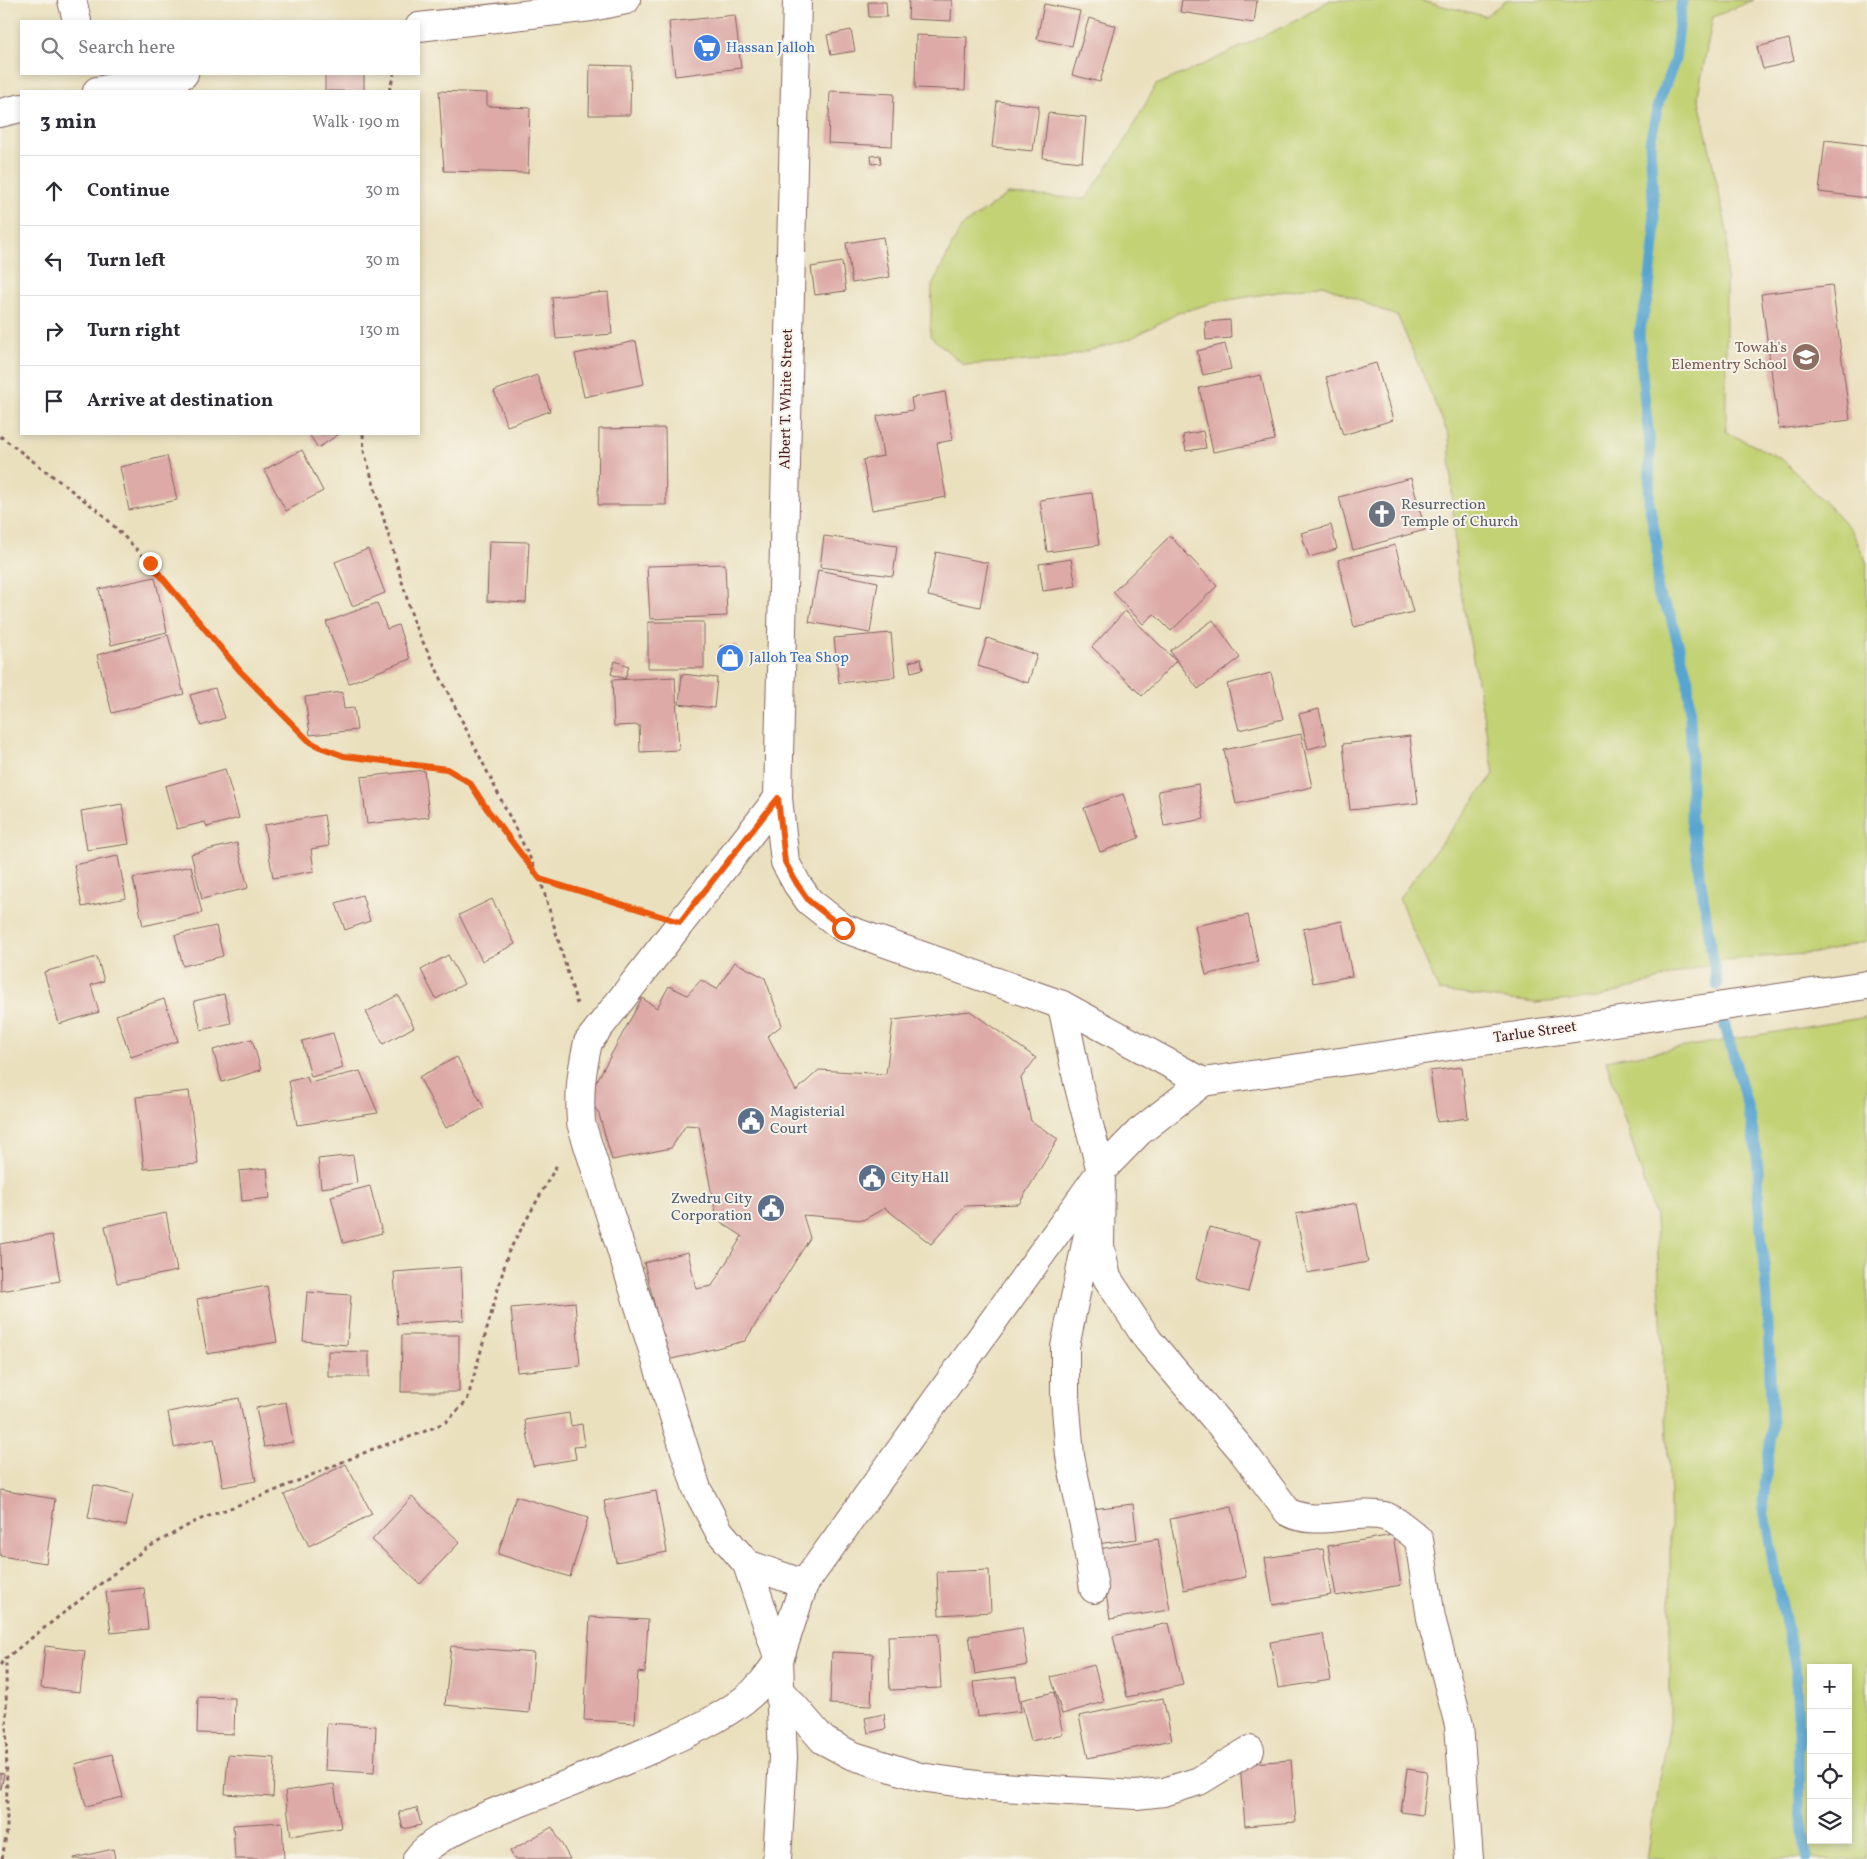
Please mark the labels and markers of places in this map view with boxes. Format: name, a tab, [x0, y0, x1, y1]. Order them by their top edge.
supermarket icon: Hassan Jalloh	[692, 33, 722, 63]
place label: Hassan Jalloh	[726, 38, 815, 59]
place label: Towah's Elementry School	[1671, 338, 1787, 376]
school or university icon: Towah's Elementry School	[1791, 342, 1821, 372]
place label: Resurrection Temple of Church	[1401, 495, 1519, 533]
church icon: Resurrection Temple of Church	[1367, 499, 1397, 529]
shop icon: Jalloh Tea Shop	[715, 643, 745, 673]
place label: Jalloh Tea Shop	[749, 648, 849, 669]
place label: Magisterial Court	[770, 1102, 845, 1140]
public building icon: Magisterial Court	[736, 1106, 766, 1136]
public building icon: City Hall	[857, 1163, 887, 1193]
place label: City Hall	[891, 1168, 949, 1189]
place label: Zwedru City Corporation	[671, 1189, 752, 1227]
public building icon: Zwedru City Corporation	[756, 1193, 786, 1223]

